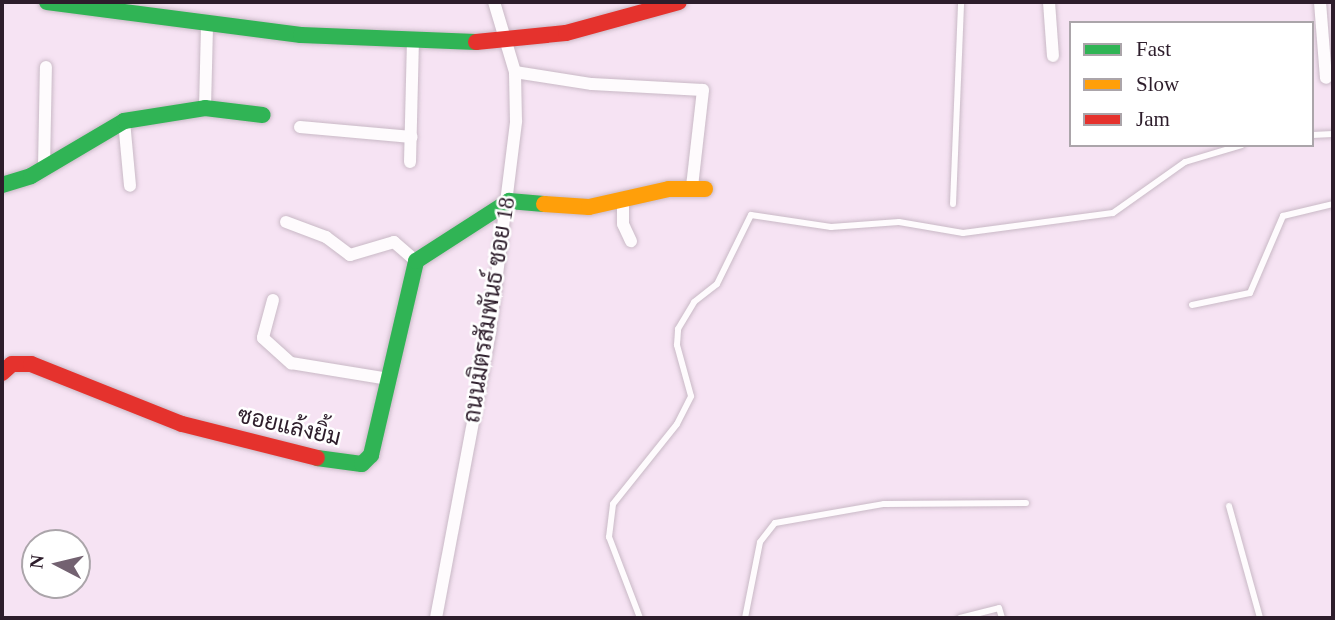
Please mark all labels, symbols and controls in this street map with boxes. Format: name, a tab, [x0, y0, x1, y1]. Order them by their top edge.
legend	[1069, 21, 1314, 147]
text: Fast	[1136, 37, 1171, 61]
text: Slow	[1136, 72, 1179, 96]
text: Jam	[1136, 107, 1170, 131]
street label: ถนนมิตรสัมพันธ์ ซอย 18	[459, 195, 521, 425]
street label: ซอยแล้งยิ้ม	[235, 402, 343, 452]
north arrow	[21, 529, 91, 599]
text: N	[25, 554, 48, 570]

